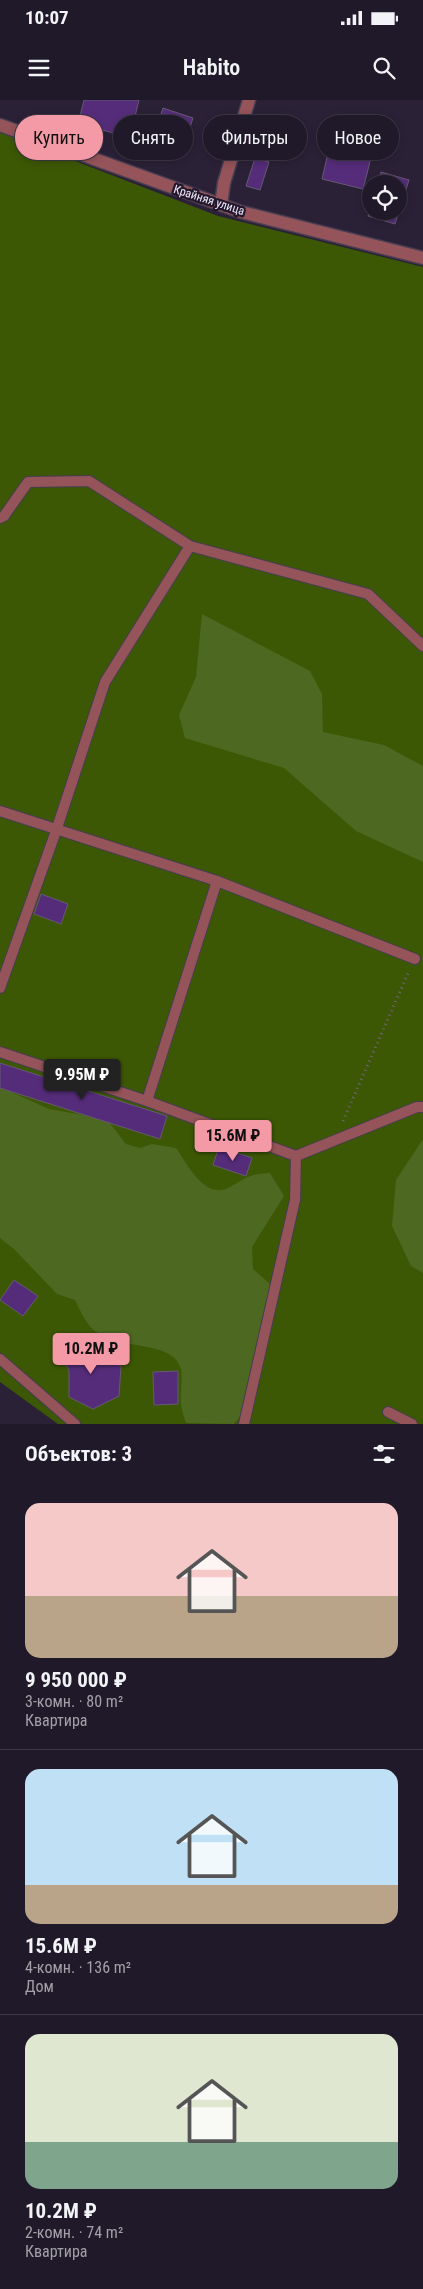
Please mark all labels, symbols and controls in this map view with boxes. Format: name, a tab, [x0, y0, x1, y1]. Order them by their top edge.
text: 10:07	[25, 6, 69, 29]
icon: menu	[25, 54, 53, 82]
icon: search	[370, 54, 398, 82]
text: Habito	[183, 55, 240, 80]
chip: Купить	[15, 115, 103, 160]
chip: Снять	[113, 115, 193, 160]
chip: Фильтры	[203, 115, 307, 160]
chip: Новое	[317, 115, 399, 160]
map controls	[362, 175, 407, 220]
button: locate	[362, 175, 407, 220]
street label: Крайняя улица	[172, 182, 247, 218]
pin: 9.95M ₽	[36, 1058, 128, 1101]
text: 9.95M ₽	[55, 1065, 109, 1084]
pin: 15.6M ₽	[187, 1120, 279, 1162]
text: 15.6M ₽	[206, 1126, 260, 1145]
pin: 10.2M ₽	[45, 1332, 137, 1375]
text: 10.2M ₽	[64, 1339, 118, 1358]
icon: filters	[370, 1440, 398, 1468]
text: Объектов: 3	[25, 1442, 132, 1466]
icon: home	[167, 1536, 257, 1626]
text: 9 950 000 ₽	[25, 1668, 127, 1692]
text: 3-комн. · 80 m²	[25, 1692, 123, 1711]
text: Квартира	[25, 1711, 87, 1730]
icon: home	[167, 1801, 257, 1891]
text: 15.6M ₽	[25, 1934, 97, 1958]
text: 4-комн. · 136 m²	[25, 1958, 131, 1977]
text: Дом	[25, 1977, 54, 1996]
icon: home	[167, 2066, 257, 2156]
text: 10.2M ₽	[25, 2199, 97, 2223]
text: 2-комн. · 74 m²	[25, 2223, 123, 2242]
text: Квартира	[25, 2242, 87, 2261]

